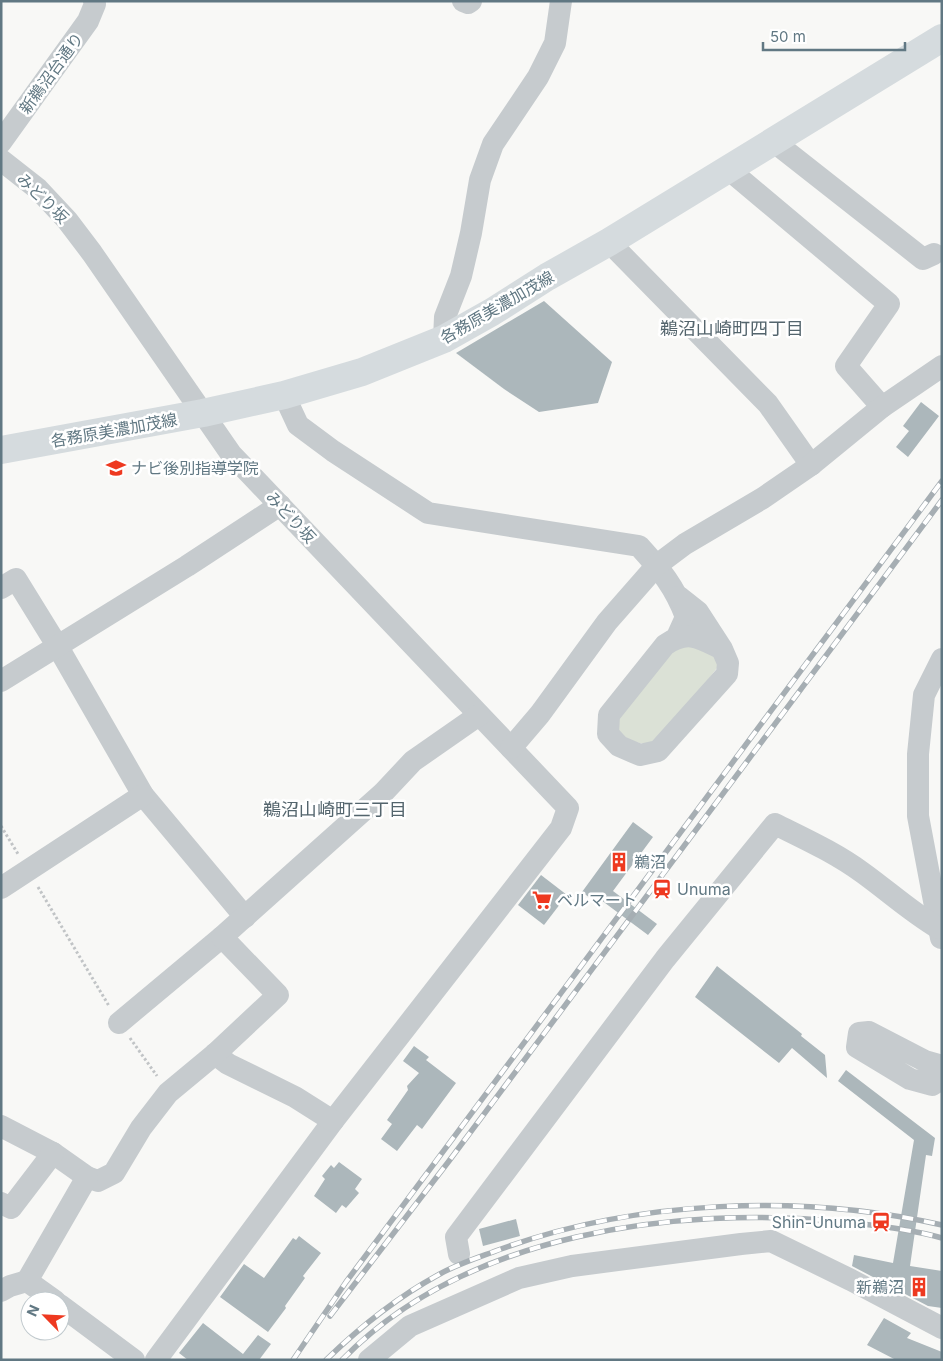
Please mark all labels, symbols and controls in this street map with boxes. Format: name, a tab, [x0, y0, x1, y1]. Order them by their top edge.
scale bar	[763, 20, 906, 52]
text: 50 m	[770, 27, 806, 46]
street label: 新鵜沼台通り	[15, 28, 87, 118]
street label: みどり坂	[13, 169, 73, 227]
street label: 各務原美濃加茂線	[437, 266, 557, 348]
district label: 鵜沼山崎町四丁目	[660, 318, 804, 339]
street label: 各務原美濃加茂線	[49, 409, 179, 451]
school or university icon: ナビ後別指導学院	[105, 457, 127, 479]
place label: ナビ後別指導学院	[131, 458, 259, 478]
street label: みどり坂	[262, 487, 320, 547]
district label: 鵜沼山崎町三丁目	[263, 799, 407, 820]
building icon: 鵜沼	[608, 851, 630, 873]
place label: 鵜沼	[634, 852, 666, 872]
station icon: Unuma	[651, 878, 673, 900]
place label: Unuma	[677, 879, 731, 899]
supermarket icon: ベルマート	[531, 889, 553, 911]
place label: ベルマート	[557, 890, 637, 910]
station icon: Shin-Unuma	[870, 1211, 892, 1233]
place label: Shin-Unuma	[772, 1212, 866, 1232]
building icon: 新鵜沼	[908, 1276, 930, 1298]
place label: 新鵜沼	[856, 1277, 904, 1297]
north arrow	[20, 1291, 70, 1341]
text: N	[23, 1302, 43, 1319]

